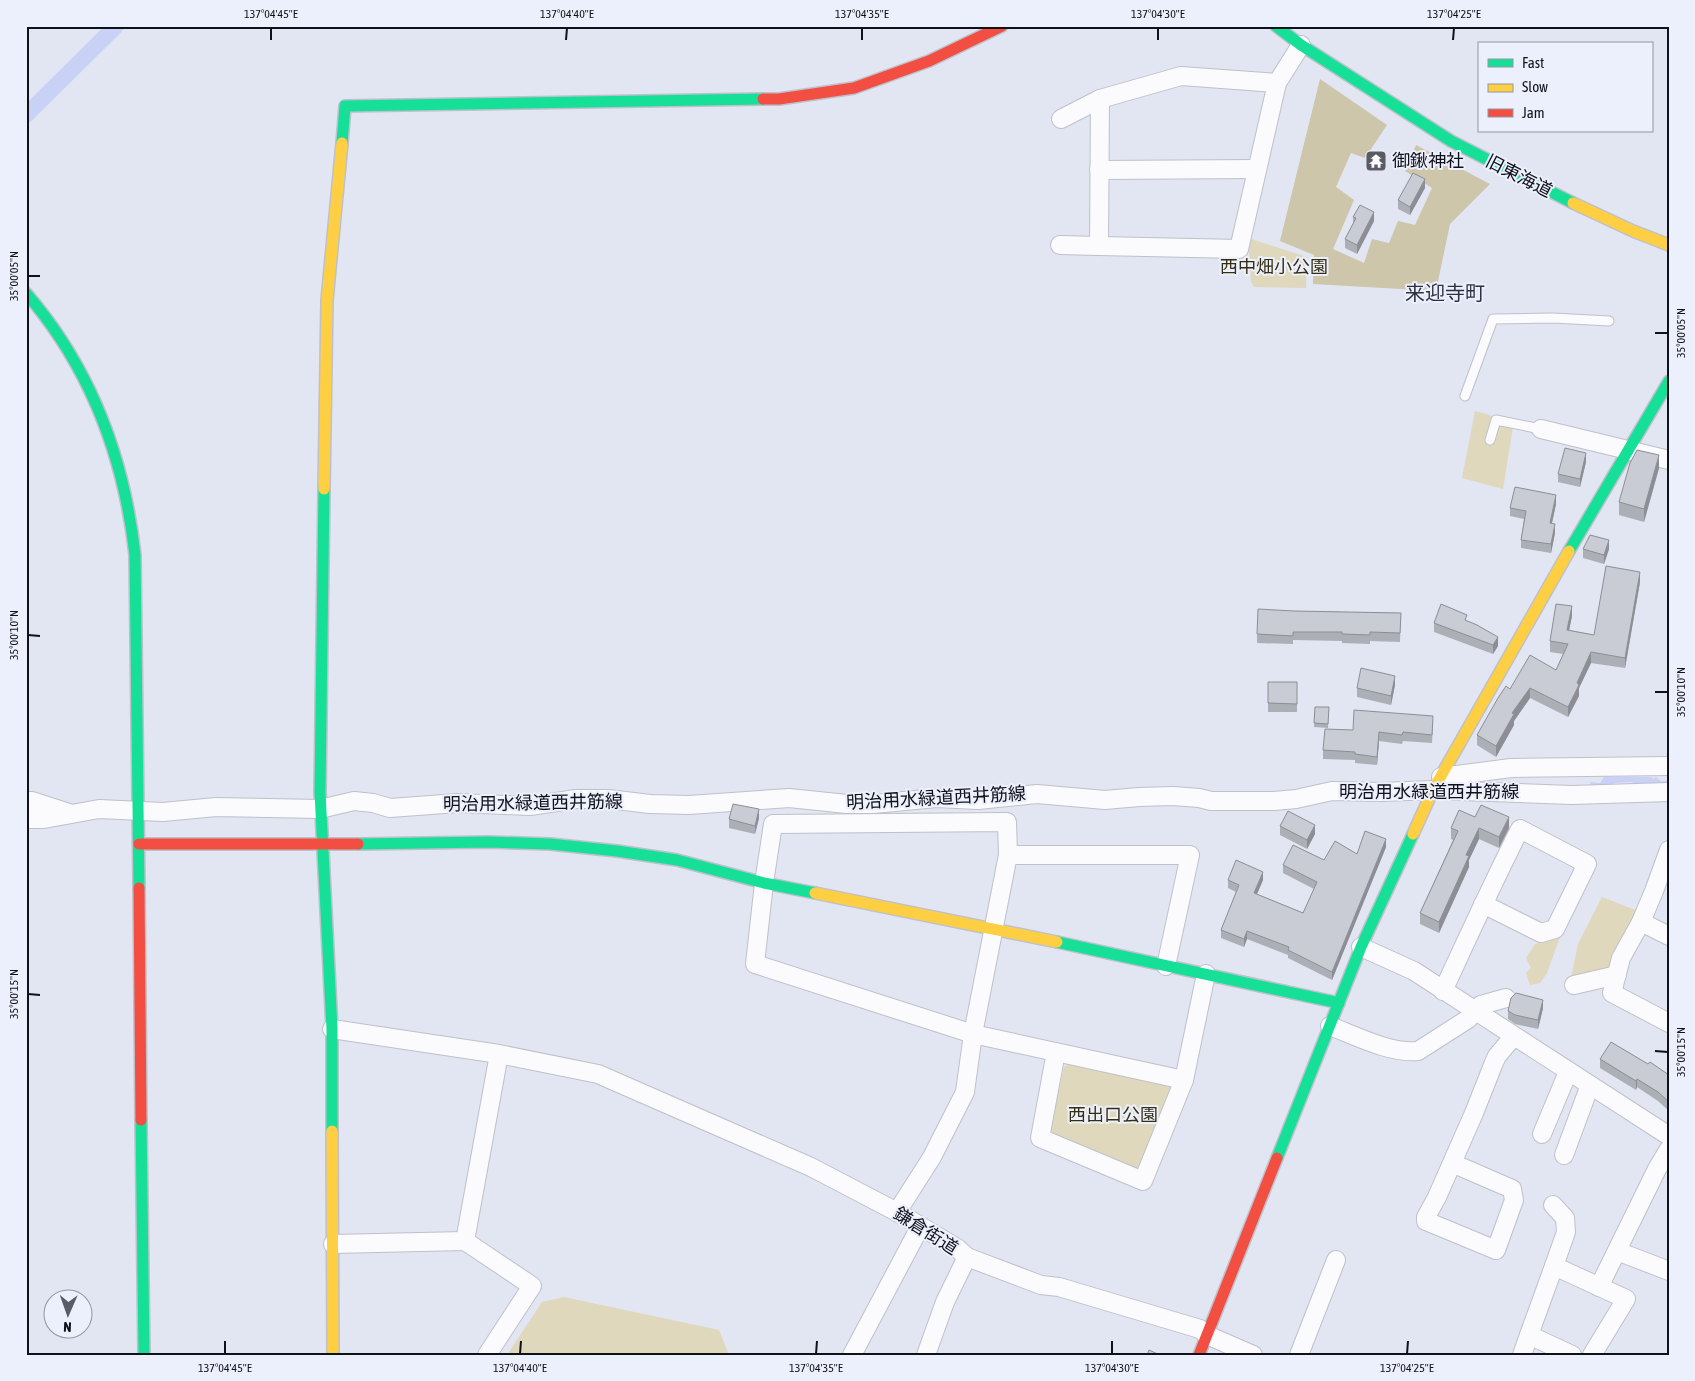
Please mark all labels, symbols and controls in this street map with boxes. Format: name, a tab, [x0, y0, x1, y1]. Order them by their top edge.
text: 137°04'45"E	[244, 7, 298, 21]
text: 137°04'40"E	[540, 7, 594, 21]
text: 137°04'35"E	[835, 7, 889, 21]
text: 137°04'30"E	[1131, 7, 1185, 21]
text: 137°04'25"E	[1427, 7, 1481, 21]
legend	[1478, 42, 1652, 132]
text: Fast	[1522, 54, 1544, 71]
text: Slow	[1522, 78, 1548, 95]
text: Jam	[1522, 104, 1545, 121]
temple icon: 御鍬神社	[1364, 149, 1388, 173]
place label: 御鍬神社	[1392, 150, 1464, 171]
street label: 旧東海道	[1482, 150, 1556, 201]
text: 35°00'05"N	[7, 251, 21, 301]
park label: 西中畑小公園	[1220, 256, 1328, 277]
district label: 来迎寺町	[1405, 281, 1485, 304]
text: 35°00'05"N	[1674, 308, 1688, 358]
text: 35°00'10"N	[7, 610, 21, 660]
text: 35°00'10"N	[1674, 667, 1688, 717]
street label: 明治用水緑道西井筋線	[1339, 781, 1519, 802]
street label: 明治用水緑道西井筋線	[846, 782, 1026, 813]
street label: 明治用水緑道西井筋線	[443, 790, 623, 815]
text: 35°00'15"N	[7, 969, 21, 1019]
text: 35°00'15"N	[1674, 1027, 1688, 1077]
park label: 西出口公園	[1068, 1104, 1158, 1125]
street label: 鎌倉街道	[890, 1203, 962, 1259]
north arrow	[42, 1288, 92, 1338]
text: N	[63, 1319, 72, 1335]
text: 137°04'45"E	[198, 1361, 252, 1375]
text: 137°04'40"E	[493, 1361, 547, 1375]
text: 137°04'35"E	[789, 1361, 843, 1375]
text: 137°04'30"E	[1085, 1361, 1139, 1375]
text: 137°04'25"E	[1380, 1361, 1434, 1375]

